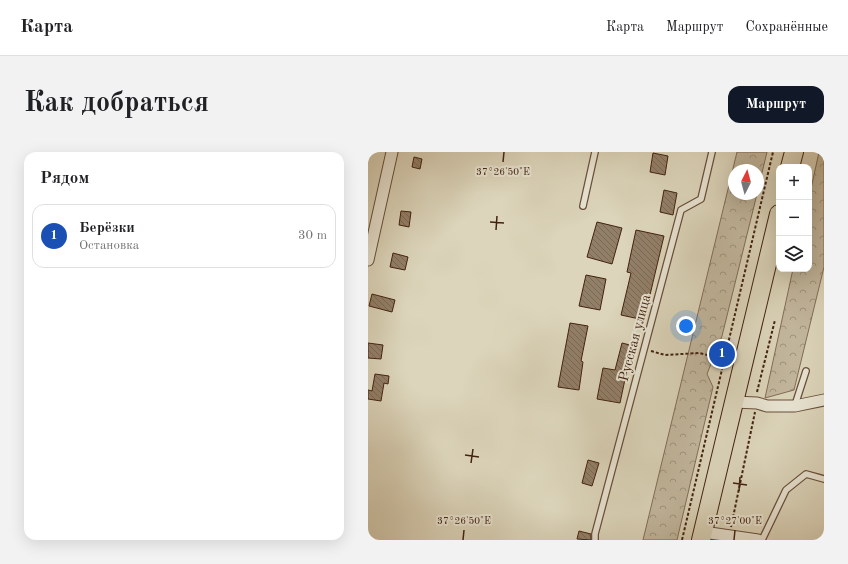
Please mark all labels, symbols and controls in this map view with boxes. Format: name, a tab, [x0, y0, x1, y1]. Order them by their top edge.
text: Карта	[20, 18, 73, 37]
text: Карта	[606, 20, 644, 34]
text: Маршрут	[666, 20, 723, 34]
text: Сохранённые	[745, 20, 828, 34]
button: Маршрут	[728, 86, 824, 123]
text: Как добраться	[24, 90, 209, 118]
north arrow	[728, 164, 764, 200]
map controls	[776, 164, 812, 272]
button: +	[776, 164, 812, 200]
text: 37°26'50"E	[476, 167, 530, 177]
text: Рядом	[40, 170, 89, 187]
button: −	[776, 200, 812, 236]
text: Берёзки	[79, 221, 135, 236]
text: 1	[50, 229, 58, 242]
text: 30 m	[298, 229, 327, 242]
button: layers	[776, 236, 812, 272]
text: Остановка	[79, 239, 139, 252]
street label: Русская улица	[617, 293, 653, 383]
your location	[676, 316, 696, 336]
pin: 1	[709, 339, 735, 369]
text: 37°26'50"E	[437, 516, 491, 526]
text: 37°27'00"E	[708, 516, 762, 526]

